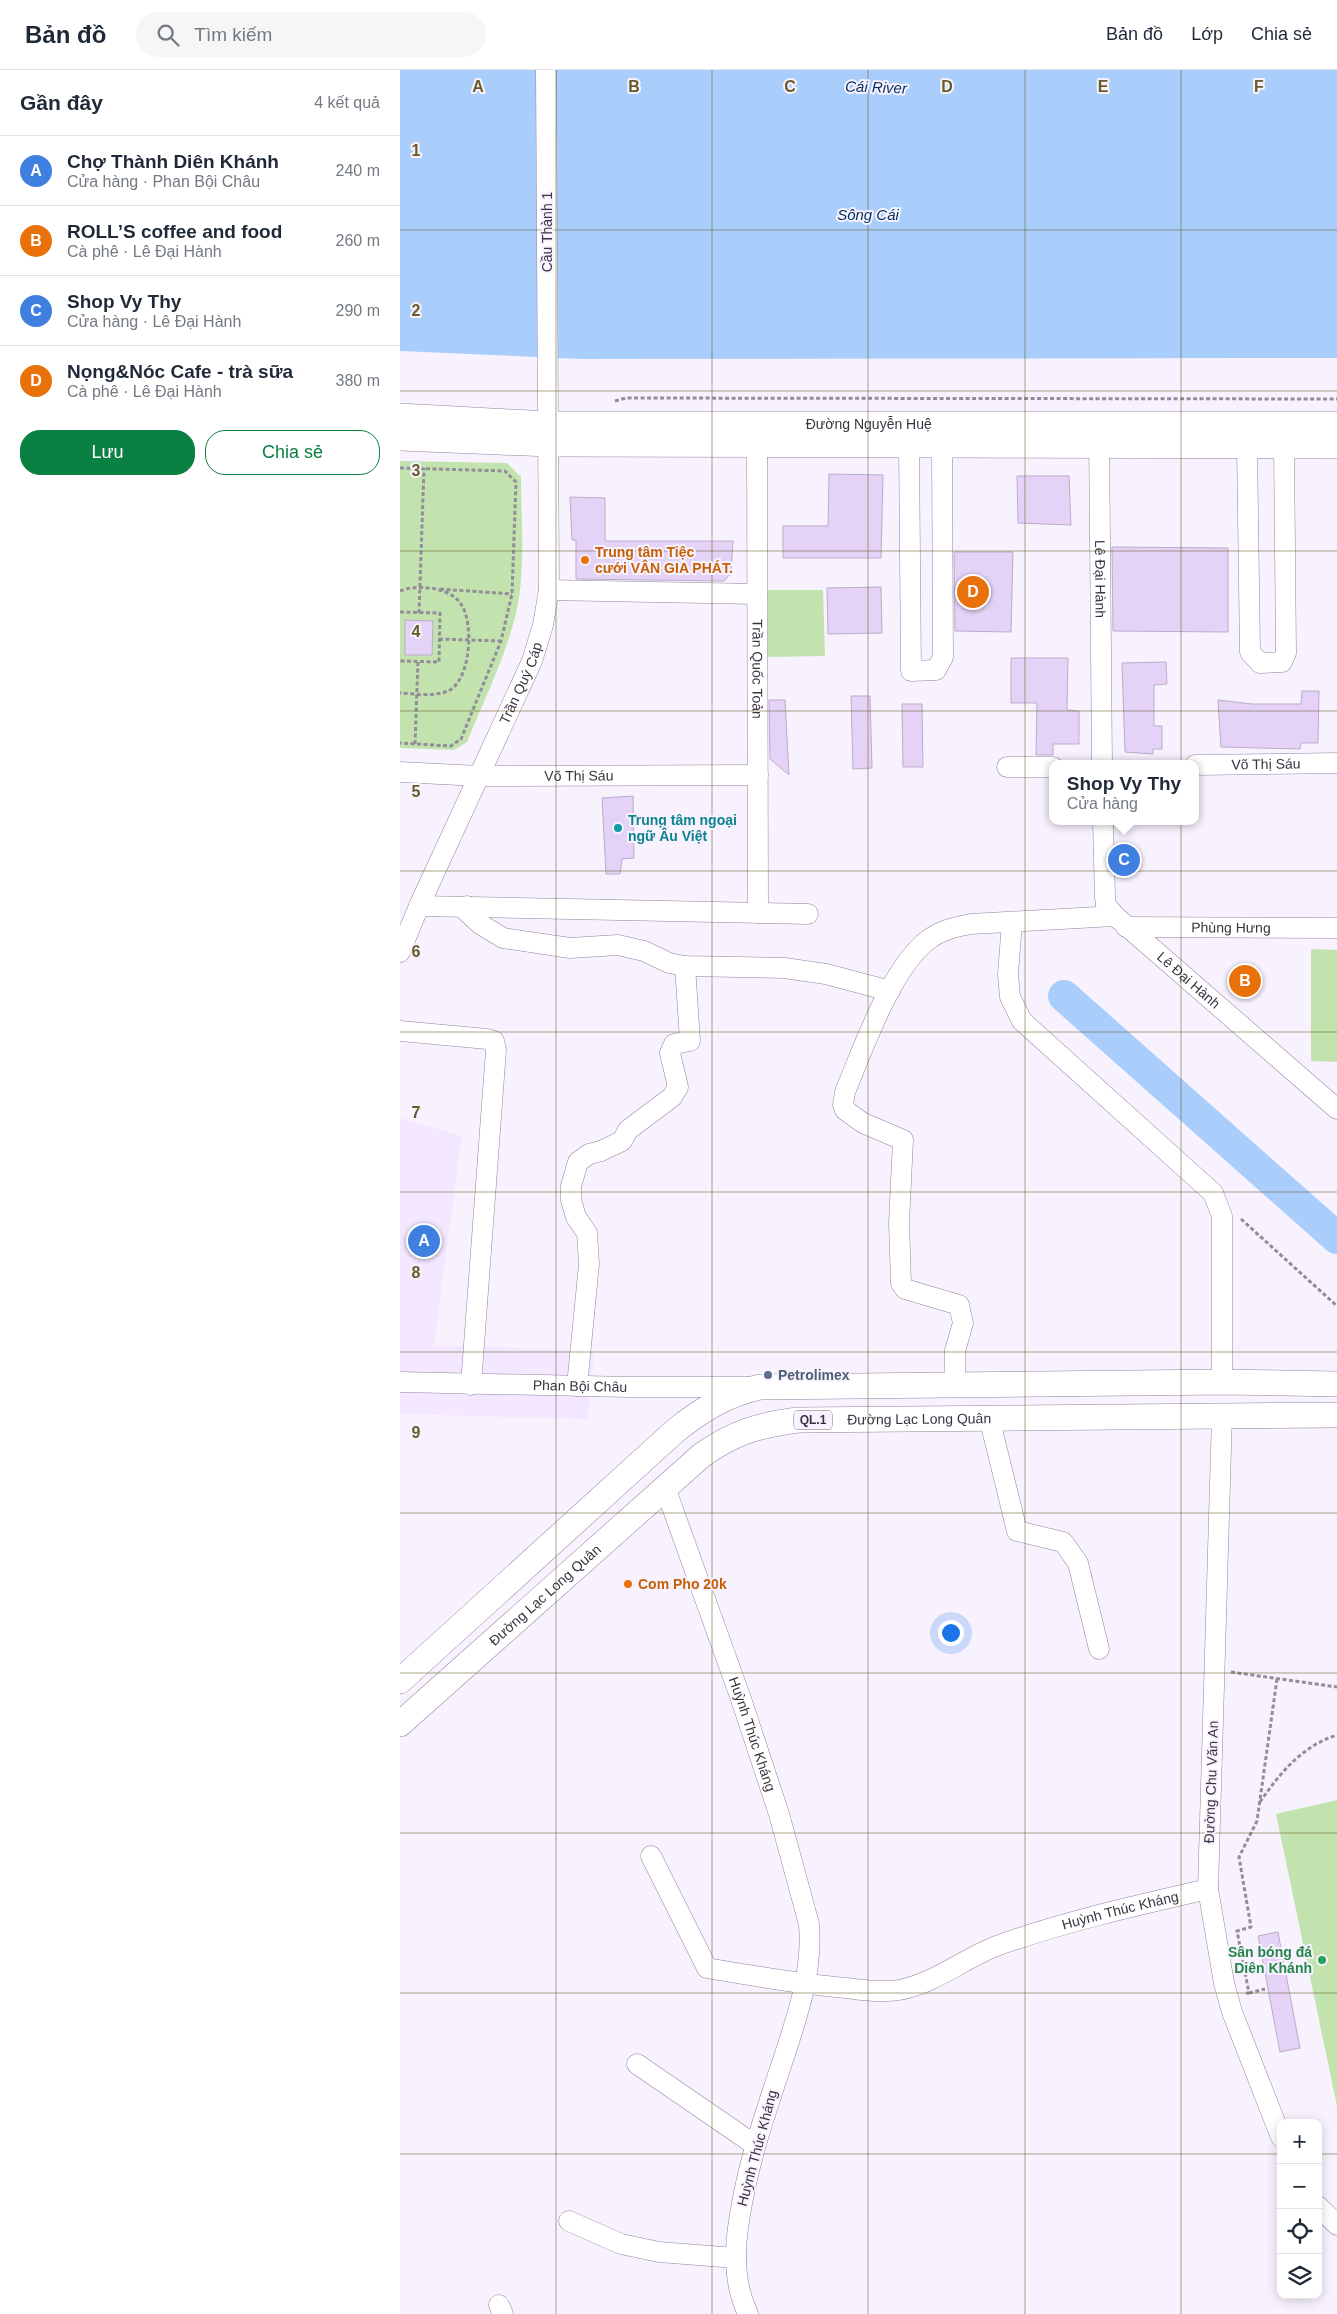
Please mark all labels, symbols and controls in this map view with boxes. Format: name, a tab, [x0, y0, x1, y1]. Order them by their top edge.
search box	[136, 12, 486, 57]
text: Bản đồ	[25, 21, 106, 48]
icon: search	[154, 21, 182, 49]
text: Tìm kiếm	[194, 24, 272, 45]
text: Bản đồ	[1106, 24, 1163, 44]
text: Lớp	[1191, 24, 1223, 44]
text: Chia sẻ	[1251, 24, 1312, 44]
water label: Cái River	[845, 77, 908, 97]
text: A	[472, 78, 484, 95]
text: B	[628, 78, 640, 95]
text: C	[784, 78, 796, 95]
text: D	[941, 78, 953, 95]
text: E	[1098, 78, 1109, 95]
text: F	[1254, 78, 1264, 95]
text: Gần đây	[20, 91, 103, 114]
text: 4 kết quả	[314, 94, 380, 111]
text: 1	[412, 142, 421, 159]
text: Chợ Thành Diên Khánh	[67, 151, 279, 172]
text: A	[30, 162, 42, 179]
text: 240 m	[336, 162, 380, 179]
text: Cửa hàng · Phan Bội Châu	[67, 173, 260, 190]
street label: Cầu Thành 1	[539, 191, 555, 272]
water label: Sông Cái	[837, 206, 900, 223]
text: ROLL’S coffee and food	[67, 221, 282, 242]
text: B	[30, 232, 42, 249]
text: 260 m	[336, 232, 380, 249]
text: Cà phê · Lê Đại Hành	[67, 243, 222, 260]
text: Shop Vy Thy	[67, 291, 181, 312]
text: C	[30, 302, 42, 319]
text: 290 m	[336, 302, 380, 319]
text: 2	[412, 302, 421, 319]
text: Cửa hàng · Lê Đại Hành	[67, 313, 241, 330]
text: Nọng&Nóc Cafe - trà sữa	[67, 361, 293, 382]
text: D	[30, 372, 42, 389]
text: 380 m	[336, 372, 380, 389]
text: Cà phê · Lê Đại Hành	[67, 383, 222, 400]
street label: Đường Nguyễn Huệ	[806, 416, 932, 432]
button: Lưu	[20, 430, 195, 475]
button: Chia sẻ	[205, 430, 380, 475]
text: 3	[412, 462, 421, 479]
street label: Lê Đại Hành	[1092, 540, 1109, 618]
place label: Trung tâm Tiệc cưới VÂN GIA PHÁT.	[595, 544, 733, 576]
marker: Trung tâm Tiệc cưới VÂN GIA PHÁT.	[579, 554, 591, 566]
pin: D	[957, 573, 989, 611]
street label: Trần Quốc Toản	[749, 619, 766, 719]
text: 4	[412, 623, 421, 640]
street label: Trần Quý Cáp	[496, 640, 545, 726]
street label: Võ Thị Sáu	[1231, 756, 1301, 772]
popup	[1049, 760, 1199, 825]
street label: Võ Thị Sáu	[544, 768, 613, 784]
text: Shop Vy Thy	[1067, 773, 1181, 794]
text: 5	[412, 783, 421, 800]
text: Cửa hàng	[1067, 795, 1138, 812]
place label: Trung tâm ngoại ngữ Âu Việt	[628, 812, 737, 844]
marker: Trung tâm ngoại ngữ Âu Việt	[612, 822, 624, 834]
pin: C	[1108, 841, 1140, 879]
street label: Phùng Hưng	[1191, 919, 1271, 936]
text: 6	[412, 943, 421, 960]
street label: Lê Đại Hành	[1154, 948, 1223, 1012]
pin: B	[1229, 962, 1261, 1000]
text: 7	[412, 1104, 421, 1121]
pin: A	[408, 1222, 440, 1260]
text: 8	[412, 1264, 421, 1281]
place label: Petrolimex	[778, 1367, 850, 1383]
marker: Petrolimex	[762, 1369, 774, 1381]
street label: Phan Bội Châu	[533, 1377, 627, 1395]
road number: QL.1	[794, 1410, 832, 1430]
street label: Đường Lạc Long Quân	[847, 1410, 991, 1428]
text: 9	[412, 1424, 421, 1441]
street label: Đường Lạc Long Quân	[486, 1541, 604, 1649]
place label: Com Pho 20k	[638, 1576, 727, 1592]
marker: Com Pho 20k	[622, 1578, 634, 1590]
your location	[938, 1620, 964, 1646]
street label: Huỳnh Thúc Kháng	[726, 1675, 779, 1793]
street label: Đường Chu Văn An	[1201, 1720, 1221, 1844]
street label: Huỳnh Thúc Kháng	[1060, 1888, 1180, 1933]
place label: Sân bóng đá Diên Khánh	[1228, 1944, 1312, 1976]
marker: Sân bóng đá Diên Khánh	[1316, 1954, 1328, 1966]
street label: Huỳnh Thúc Kháng	[734, 2088, 780, 2208]
map controls	[1277, 2119, 1322, 2299]
button: +	[1277, 2119, 1322, 2164]
button: −	[1277, 2164, 1322, 2209]
button: locate	[1277, 2209, 1322, 2254]
button: layers	[1277, 2254, 1322, 2299]

